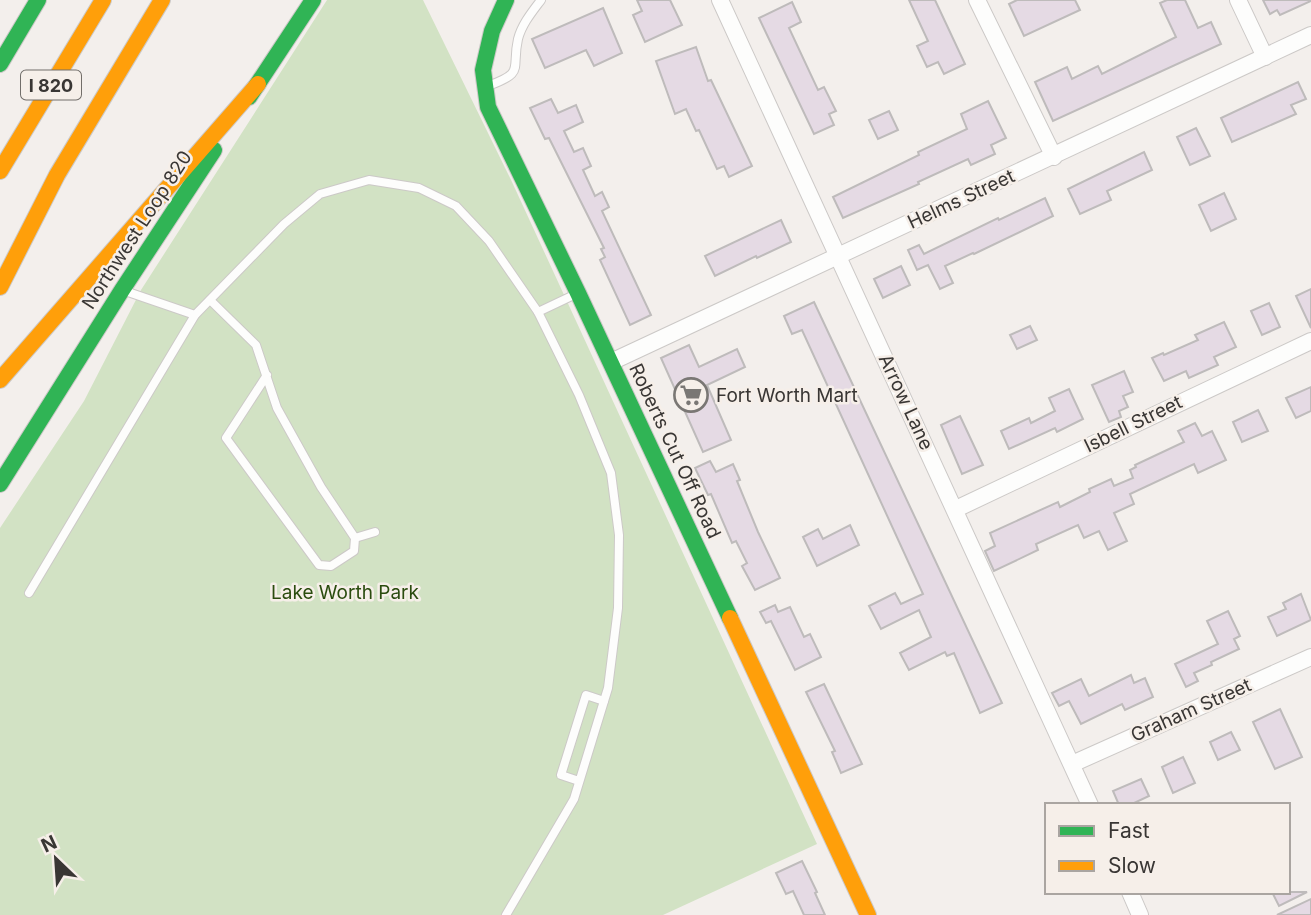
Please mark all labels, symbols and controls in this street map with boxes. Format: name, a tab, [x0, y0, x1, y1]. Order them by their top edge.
road number: I 820	[21, 70, 81, 100]
street label: Northwest Loop 820	[77, 146, 197, 314]
street label: Helms Street	[904, 164, 1018, 234]
street label: Arrow Lane	[874, 350, 938, 454]
street label: Roberts Cut Off Road	[624, 360, 726, 542]
supermarket icon: Fort Worth Mart	[672, 376, 710, 414]
place label: Fort Worth Mart	[716, 384, 858, 407]
street label: Isbell Street	[1080, 390, 1186, 458]
park label: Lake Worth Park	[271, 581, 420, 604]
street label: Graham Street	[1127, 673, 1255, 747]
legend	[1045, 803, 1290, 894]
text: Fast	[1108, 818, 1150, 843]
north arrow	[21, 824, 91, 894]
text: N	[38, 831, 60, 858]
text: Slow	[1108, 853, 1156, 878]

